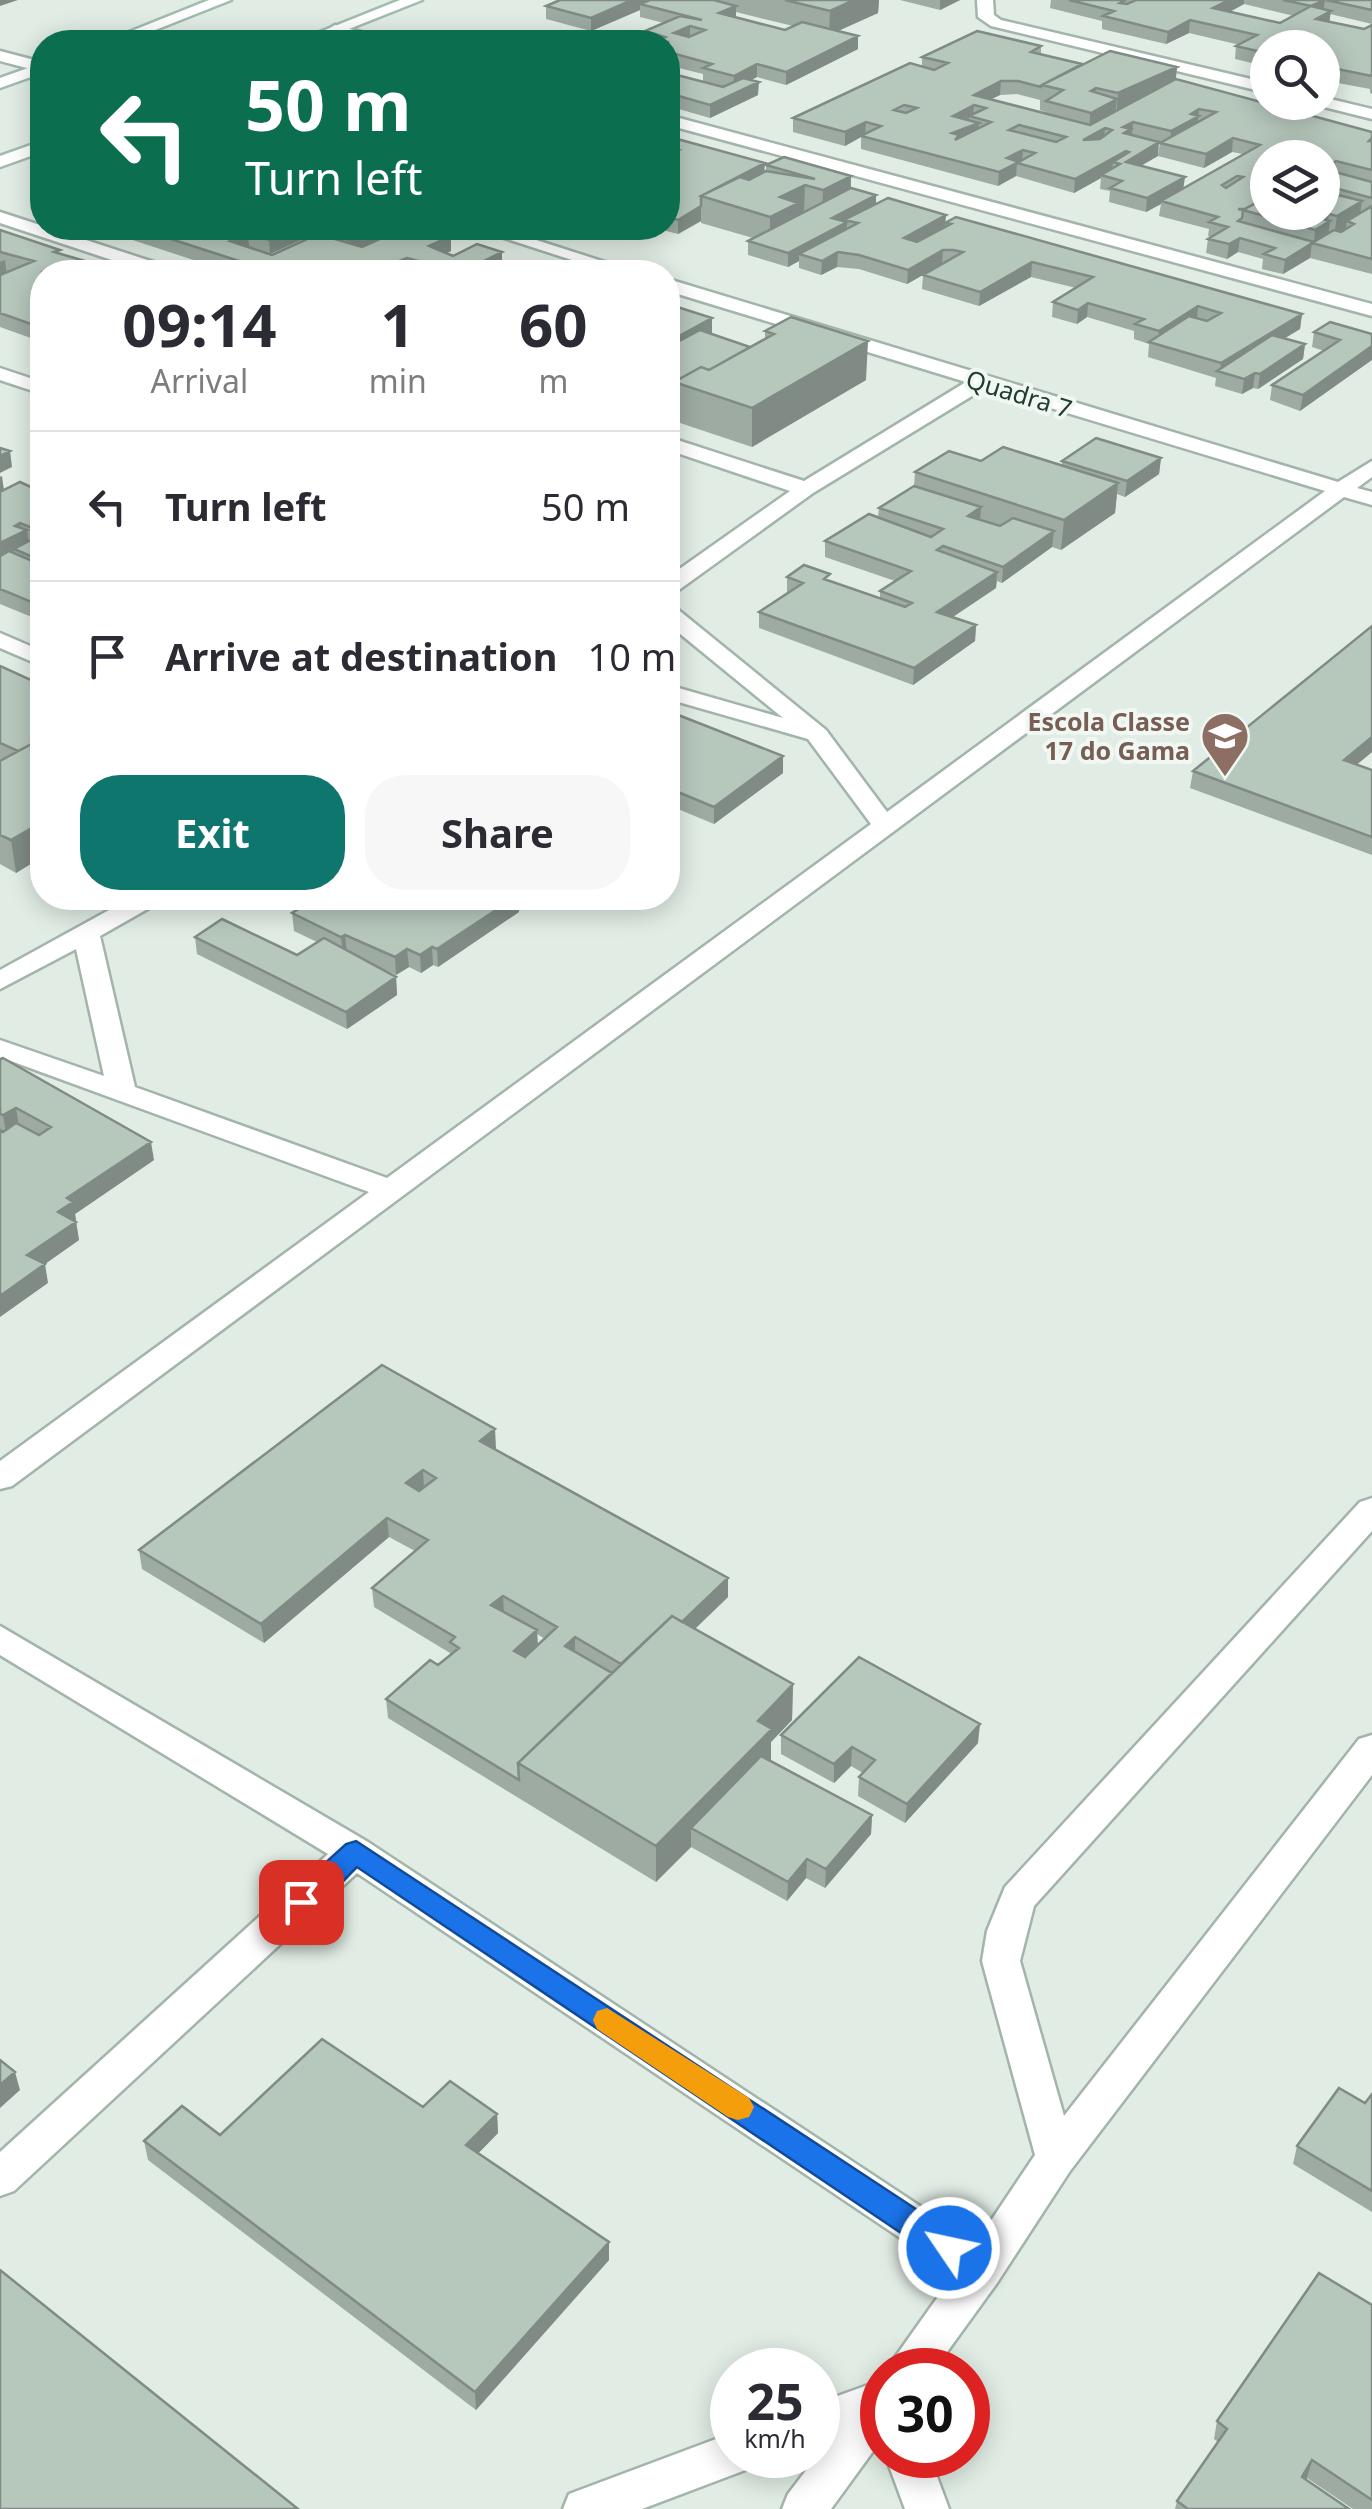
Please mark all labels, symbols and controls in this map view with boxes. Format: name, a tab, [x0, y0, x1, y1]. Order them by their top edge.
map controls	[1250, 30, 1340, 230]
button: search	[1250, 30, 1340, 120]
text: 50 m	[245, 56, 412, 152]
icon: left	[80, 70, 210, 200]
button: layers	[1250, 140, 1340, 230]
text: Turn left	[245, 147, 422, 208]
text: 09:14	[122, 283, 276, 365]
text: 1	[381, 283, 415, 365]
text: 60	[519, 283, 588, 365]
text: Arrival	[151, 359, 248, 402]
text: min	[369, 359, 427, 402]
text: m	[538, 359, 568, 402]
street label: Quadra 7	[962, 361, 1076, 425]
icon: left	[80, 479, 135, 534]
text: Turn left	[165, 480, 327, 532]
text: 50 m	[541, 480, 630, 532]
icon: arrive	[80, 629, 135, 684]
text: Arrive at destination	[165, 630, 557, 682]
text: 10 m	[587, 630, 676, 682]
place label: Escola Classe 17 do Gama	[1027, 704, 1190, 767]
school or university icon: Escola Classe 17 do Gama	[1199, 710, 1251, 778]
button: Exit	[80, 775, 345, 890]
button: Share	[365, 775, 630, 890]
pin	[259, 1860, 344, 1945]
icon: arrive	[274, 1875, 329, 1930]
position arrow	[897, 2196, 1001, 2300]
speed limit sign: 30	[860, 2348, 990, 2478]
text: 25	[746, 2367, 804, 2435]
text: km/h	[744, 2421, 806, 2455]

